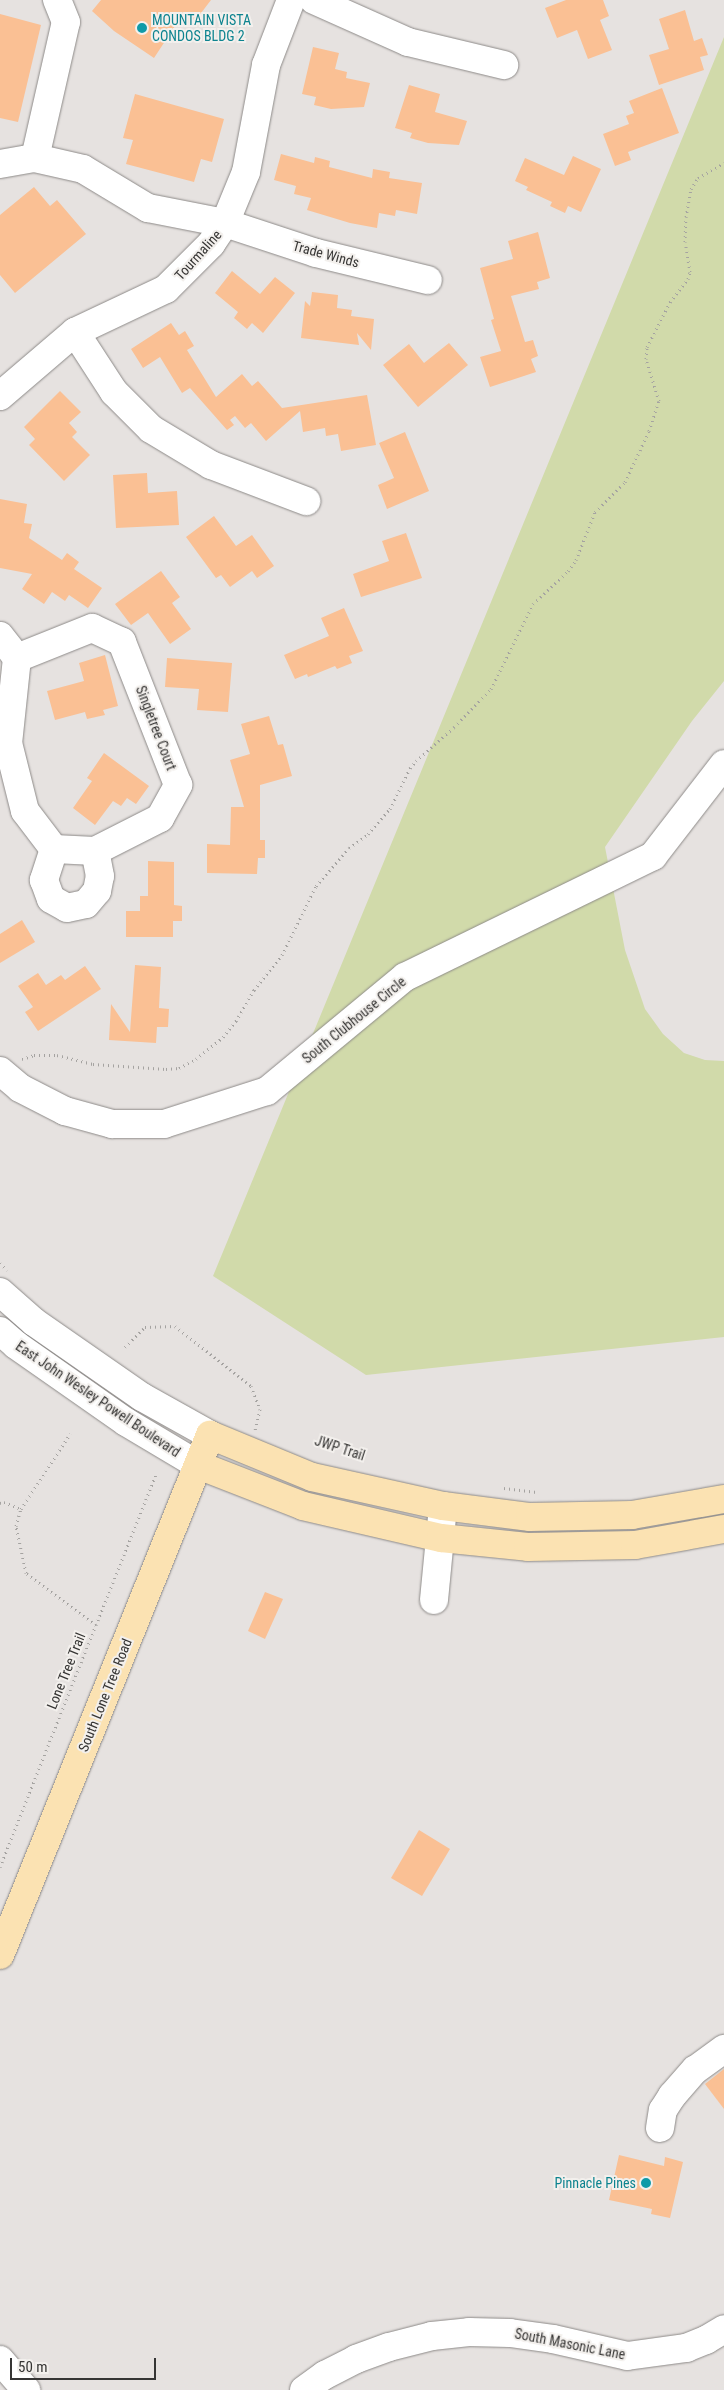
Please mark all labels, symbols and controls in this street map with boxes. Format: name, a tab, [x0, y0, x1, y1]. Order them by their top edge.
place label: MOUNTAIN VISTA CONDOS BLDG 2	[152, 12, 251, 44]
marker: MOUNTAIN VISTA CONDOS BLDG 2	[136, 22, 148, 34]
street label: Tourmaline	[171, 226, 225, 284]
street label: Trade Winds	[291, 237, 361, 271]
street label: Singletree Court	[132, 683, 180, 773]
street label: South Clubhouse Circle	[299, 973, 409, 1067]
street label: East John Wesley Powell Boulevard	[13, 1338, 183, 1460]
street label: JWP Trail	[313, 1432, 367, 1464]
street label: Lone Tree Trail	[43, 1630, 89, 1712]
street label: South Lone Tree Road	[75, 1636, 135, 1754]
place label: Pinnacle Pines	[555, 2175, 636, 2191]
marker: Pinnacle Pines	[640, 2177, 652, 2189]
street label: South Masonic Lane	[513, 2325, 627, 2363]
scale bar	[12, 2348, 159, 2380]
text: 50 m	[18, 2358, 48, 2376]

